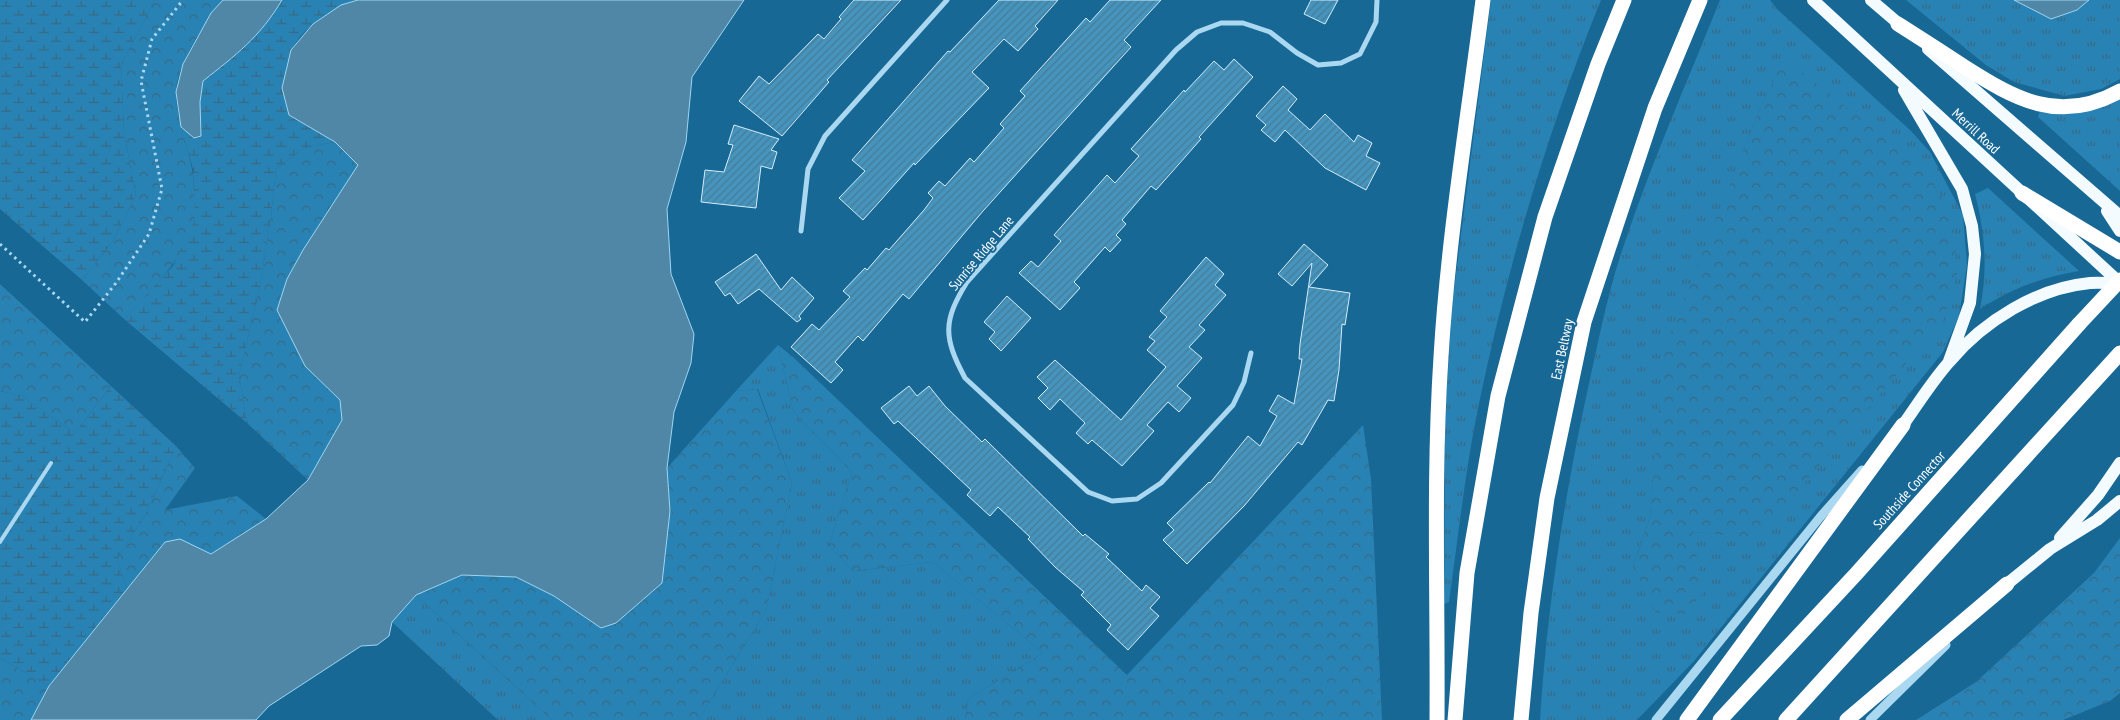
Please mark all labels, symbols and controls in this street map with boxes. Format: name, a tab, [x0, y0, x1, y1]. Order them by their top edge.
street label: Merrill Road	[1948, 104, 2004, 158]
street label: Sunrise Ridge Lane	[944, 212, 1018, 294]
street label: East Beltway	[1547, 316, 1577, 381]
street label: Southside Connector	[1869, 447, 1949, 533]

